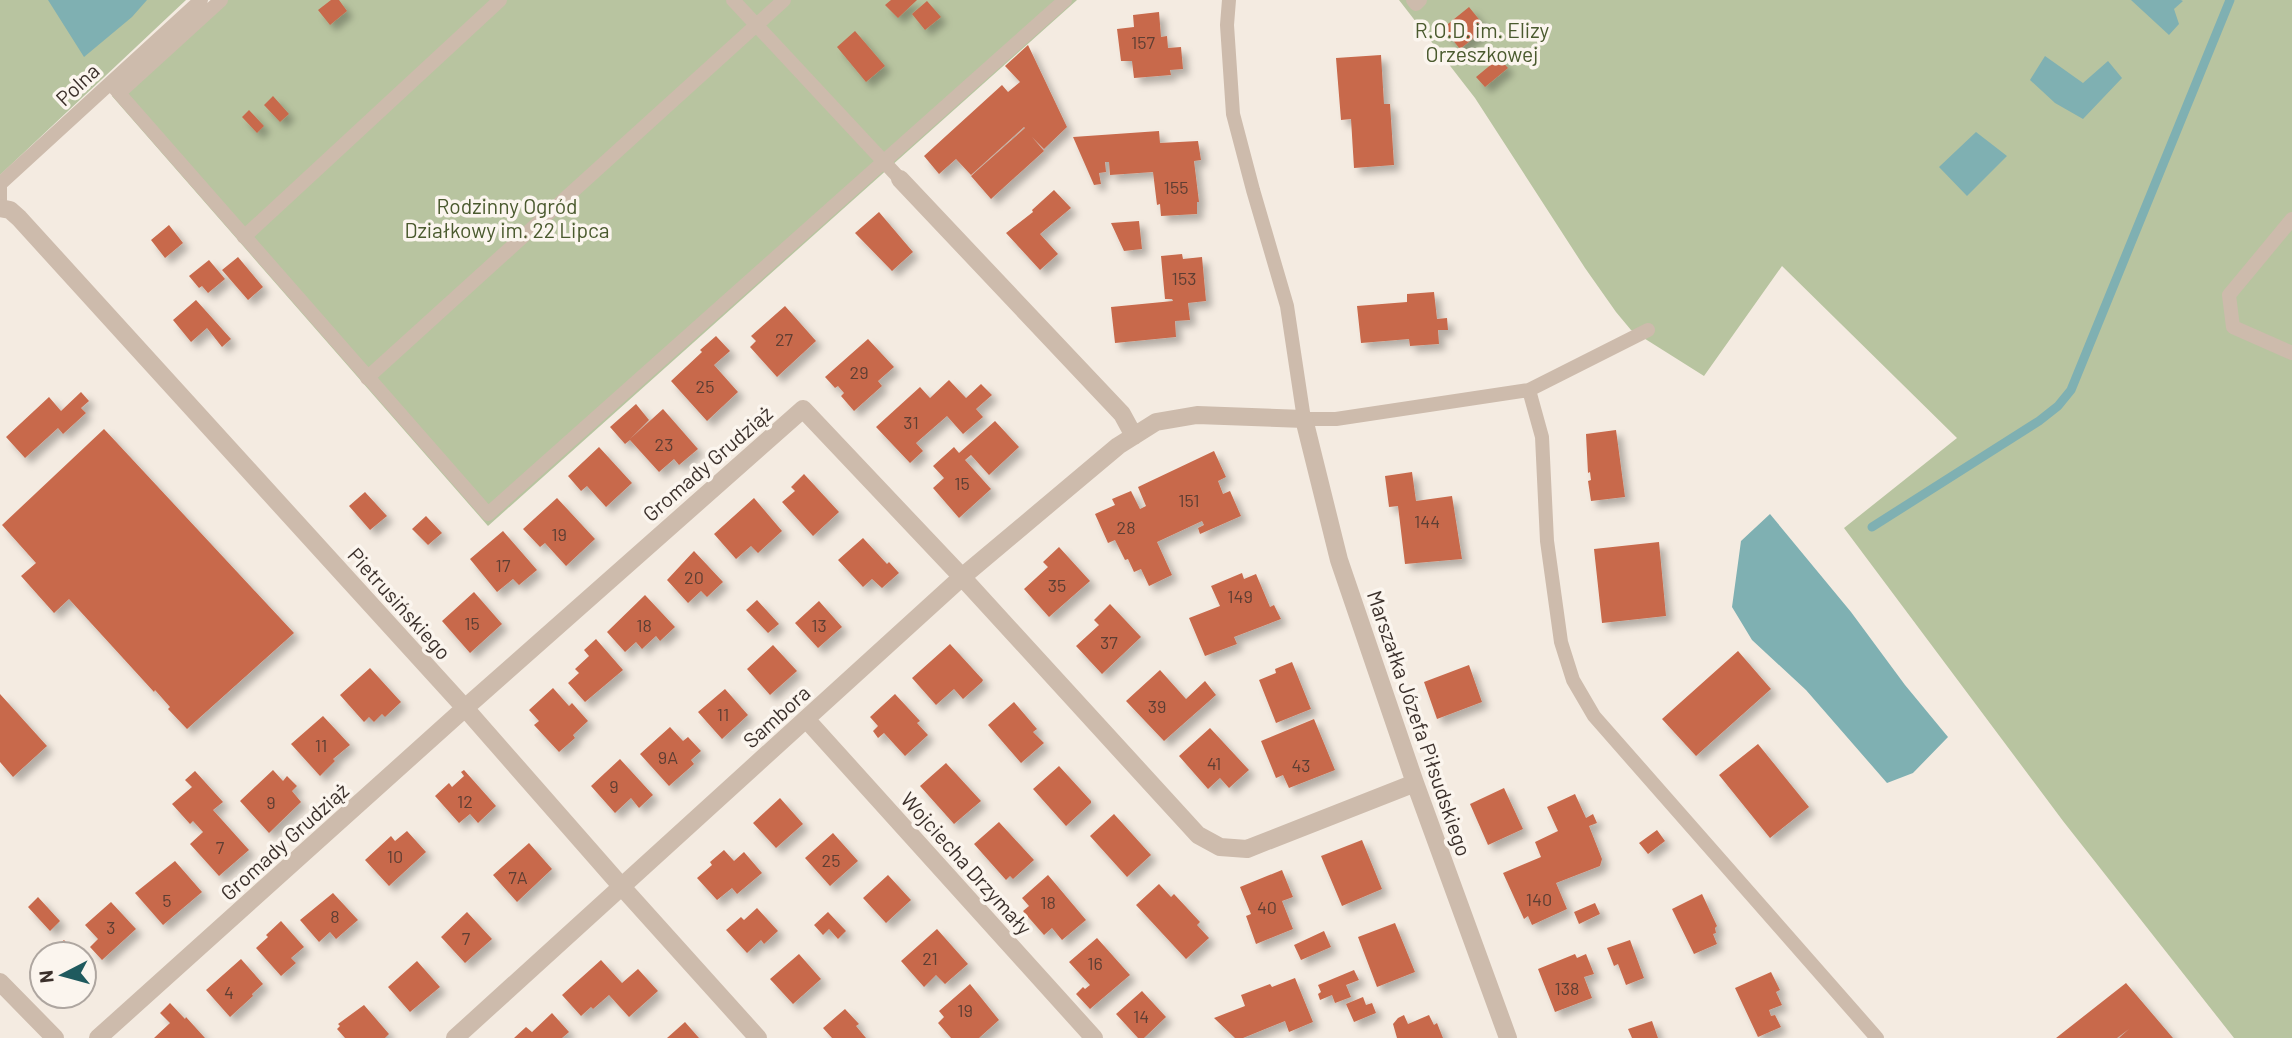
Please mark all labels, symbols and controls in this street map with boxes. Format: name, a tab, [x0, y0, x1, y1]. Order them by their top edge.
park label: R.O.D. im. Elizy Orzeszkowej	[1415, 17, 1550, 66]
house number: 157	[1131, 31, 1156, 53]
street label: Polna	[50, 58, 104, 110]
house number: 155	[1164, 176, 1188, 198]
park label: Rodzinny Ogród Działkowy im. 22 Lipca	[404, 193, 610, 242]
house number: 153	[1172, 267, 1196, 289]
house number: 27	[775, 328, 794, 350]
house number: 29	[849, 361, 869, 383]
house number: 25	[696, 375, 714, 397]
street label: Gromady Grudziąż	[637, 400, 777, 526]
house number: 31	[903, 411, 919, 433]
house number: 23	[655, 433, 673, 455]
house number: 15	[954, 472, 970, 494]
house number: 151	[1178, 489, 1200, 511]
house number: 144	[1414, 510, 1440, 532]
house number: 28	[1116, 516, 1136, 538]
house number: 19	[551, 523, 567, 545]
street label: Pietrusińskiego	[343, 542, 457, 664]
house number: 17	[496, 554, 511, 576]
house number: 20	[684, 566, 704, 588]
house number: 35	[1048, 574, 1066, 596]
house number: 149	[1227, 585, 1253, 607]
street label: Marszałka Józefa Piłsudskiego	[1363, 587, 1477, 859]
house number: 15	[464, 612, 480, 634]
house number: 18	[636, 614, 652, 636]
house number: 13	[811, 614, 827, 636]
house number: 37	[1100, 631, 1118, 653]
street label: Sambora	[737, 679, 815, 753]
house number: 39	[1148, 695, 1166, 717]
house number: 11	[717, 703, 729, 725]
house number: 11	[315, 734, 327, 756]
house number: 9A	[658, 746, 678, 768]
house number: 41	[1207, 752, 1221, 774]
house number: 43	[1291, 754, 1311, 776]
house number: 9	[609, 775, 619, 797]
street label: Gromady Grudziąż	[215, 777, 353, 905]
street label: Wojciecha Drzymały	[896, 787, 1038, 940]
house number: 12	[457, 790, 473, 812]
house number: 9	[266, 791, 276, 813]
house number: 7	[216, 836, 225, 858]
house number: 10	[387, 845, 403, 867]
house number: 25	[822, 849, 840, 871]
house number: 7A	[508, 866, 528, 888]
house number: 140	[1526, 888, 1552, 910]
house number: 5	[162, 889, 172, 911]
house number: 18	[1040, 891, 1056, 913]
house number: 40	[1257, 896, 1277, 918]
house number: 8	[330, 905, 340, 927]
house number: 3	[106, 916, 116, 938]
house number: 7	[462, 927, 471, 949]
north arrow	[28, 940, 98, 1010]
house number: 21	[922, 947, 938, 969]
house number: 16	[1087, 952, 1103, 974]
text: N	[33, 969, 58, 984]
house number: 138	[1555, 977, 1579, 999]
house number: 4	[224, 981, 234, 1003]
house number: 19	[957, 999, 973, 1021]
house number: 14	[1133, 1005, 1149, 1027]

